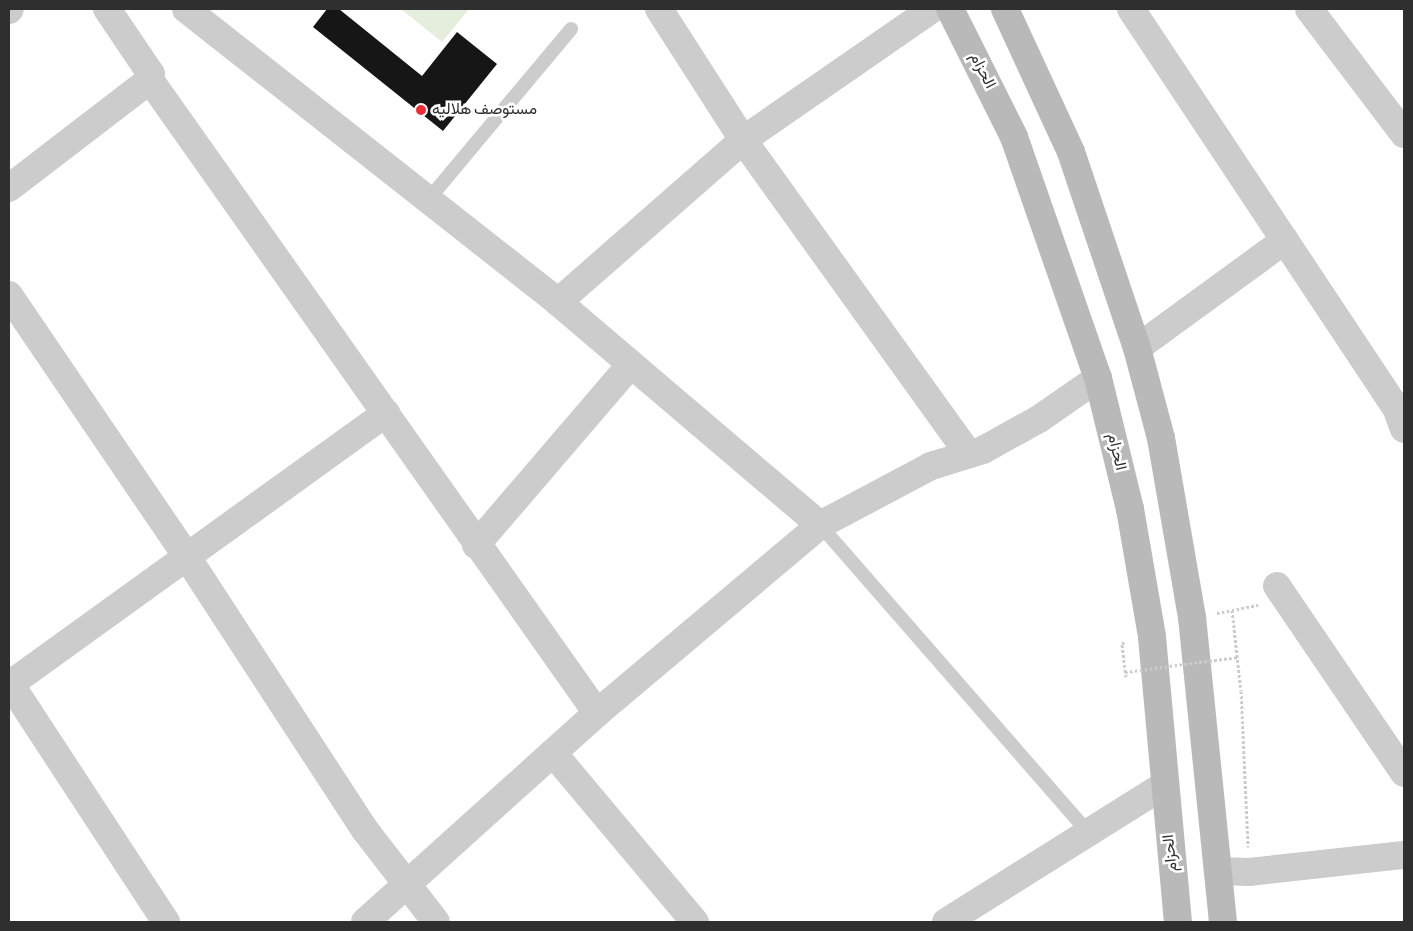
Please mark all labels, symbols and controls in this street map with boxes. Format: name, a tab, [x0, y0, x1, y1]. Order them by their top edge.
street label: الحزام	[965, 50, 999, 92]
place label: مستوصف هلاليه	[432, 100, 537, 120]
marker: مستوصف هلاليه	[414, 103, 428, 117]
street label: الحزام	[1102, 432, 1130, 472]
street label: الحزام	[1159, 833, 1183, 873]

